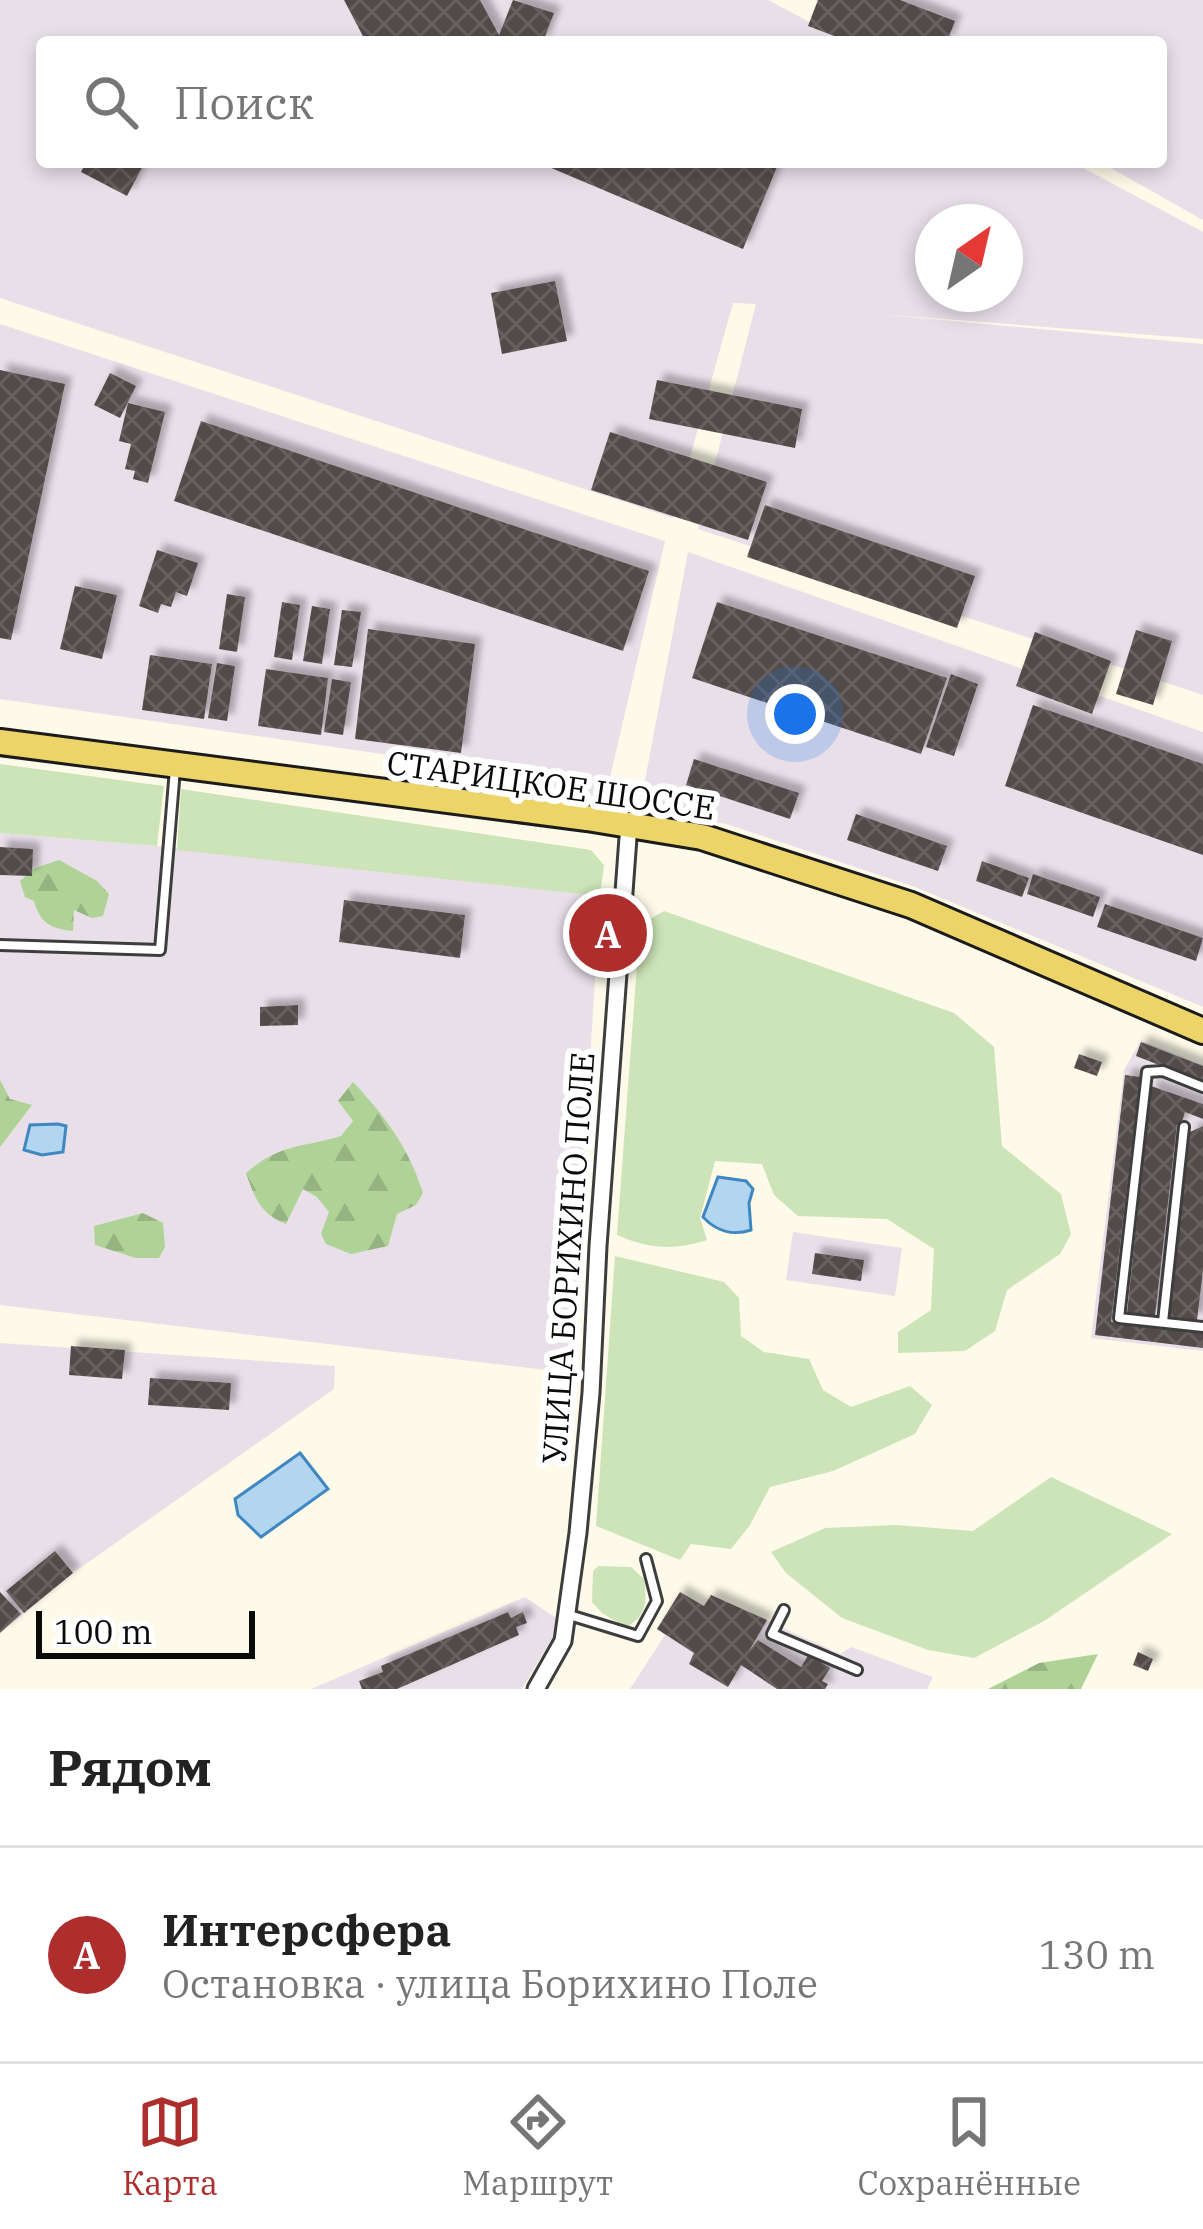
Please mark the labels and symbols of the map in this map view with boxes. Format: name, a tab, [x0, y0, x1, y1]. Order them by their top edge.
north arrow	[915, 204, 1023, 312]
your location	[765, 684, 825, 744]
street label: СТАРИЦКОЕ ШОССЕ	[384, 740, 718, 829]
pin: A	[569, 888, 647, 978]
street label: УЛИЦА БОРИХИНО ПОЛЕ	[532, 1051, 603, 1465]
scale bar	[36, 1605, 255, 1658]

